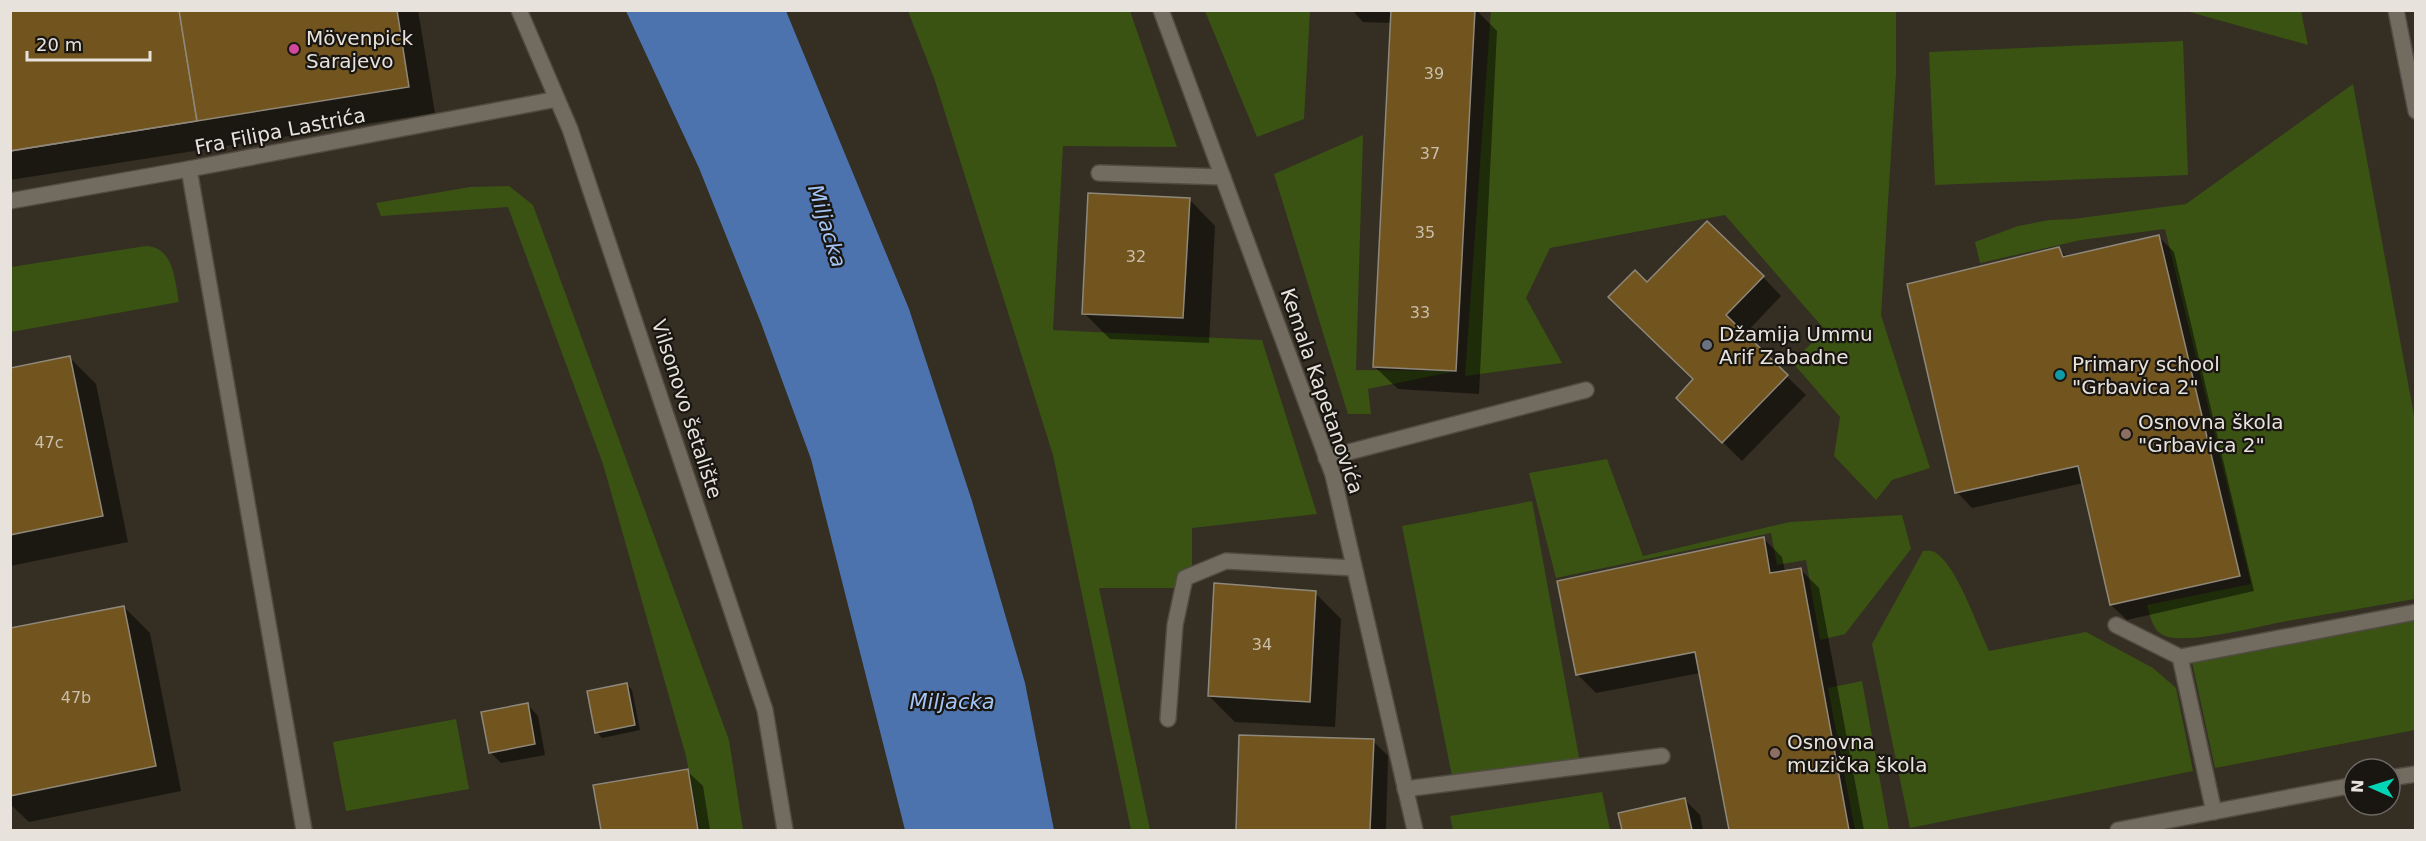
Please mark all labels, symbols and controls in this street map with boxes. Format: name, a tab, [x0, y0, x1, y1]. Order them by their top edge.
scale bar	[27, 24, 150, 62]
place label: Mövenpick Sarajevo	[306, 26, 414, 73]
text: 20 m	[36, 34, 82, 55]
marker: Mövenpick Sarajevo	[287, 42, 301, 56]
house number: 39	[1424, 64, 1444, 83]
street label: Fra Filipa Lastrića	[193, 103, 367, 159]
house number: 37	[1420, 144, 1440, 163]
water label: Miljacka	[803, 182, 851, 270]
house number: 35	[1415, 223, 1435, 242]
house number: 32	[1126, 247, 1146, 266]
street label: Kemala Kapetanovića	[1275, 285, 1369, 497]
house number: 33	[1410, 303, 1430, 322]
street label: Vilsonovo šetalište	[647, 316, 727, 502]
place label: Džamija Ummu Arif Zabadne	[1719, 322, 1873, 369]
marker: Džamija Ummu Arif Zabadne	[1700, 338, 1714, 352]
place label: Primary school "Grbavica 2"	[2072, 352, 2220, 399]
marker: Primary school "Grbavica 2"	[2053, 368, 2067, 382]
place label: Osnovna škola "Grbavica 2"	[2138, 410, 2284, 457]
marker: Osnovna škola "Grbavica 2"	[2119, 427, 2133, 441]
house number: 47c	[34, 433, 64, 452]
house number: 34	[1252, 635, 1272, 654]
house number: 47b	[61, 688, 91, 707]
water label: Miljacka	[909, 690, 995, 714]
place label: Osnovna muzička škola	[1787, 730, 1927, 777]
marker: Osnovna muzička škola	[1768, 746, 1782, 760]
north arrow	[2342, 757, 2402, 817]
text: N	[2348, 779, 2367, 793]

